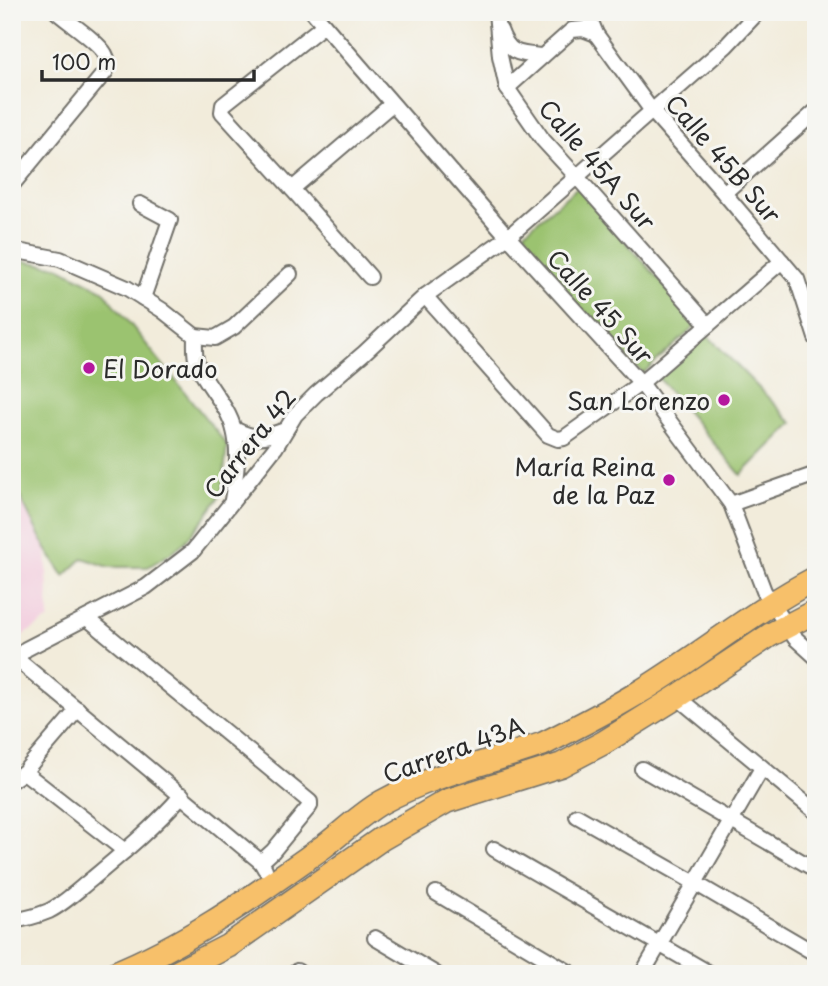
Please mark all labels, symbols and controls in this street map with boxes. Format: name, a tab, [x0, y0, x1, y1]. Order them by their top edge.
scale bar	[42, 38, 254, 82]
text: 100 m	[52, 45, 116, 77]
street label: Calle 45B Sur	[658, 86, 791, 231]
street label: Calle 45A Sur	[531, 91, 666, 238]
street label: Calle 45 Sur	[540, 241, 663, 372]
place label: El Dorado	[103, 350, 217, 386]
marker: El Dorado	[81, 360, 97, 376]
street label: Carrera 42	[194, 380, 304, 506]
place label: San Lorenzo	[567, 382, 710, 418]
marker: San Lorenzo	[716, 392, 732, 408]
place label: María Reina de la Paz	[514, 448, 655, 512]
marker: María Reina de la Paz	[661, 472, 677, 488]
street label: Carrera 43A	[377, 707, 529, 791]

